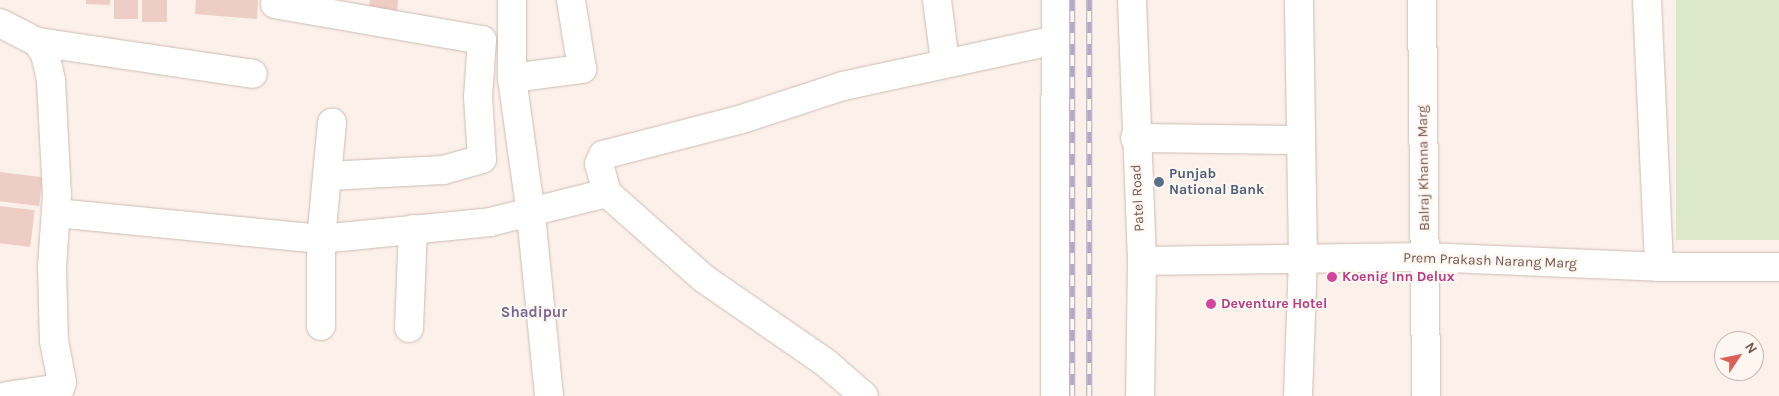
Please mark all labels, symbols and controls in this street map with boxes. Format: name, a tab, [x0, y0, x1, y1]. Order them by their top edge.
street label: Balraj Khanna Marg	[1415, 105, 1433, 231]
street label: Patel Road	[1128, 164, 1148, 232]
place label: Punjab National Bank	[1169, 166, 1264, 198]
marker: Punjab National Bank	[1153, 176, 1165, 188]
street label: Prem Prakash Narang Marg	[1403, 250, 1577, 272]
place label: Koenig Inn Delux	[1342, 269, 1455, 285]
marker: Koenig Inn Delux	[1326, 271, 1338, 283]
place label: Deventure Hotel	[1221, 296, 1327, 312]
marker: Deventure Hotel	[1205, 298, 1217, 310]
district label: Shadipur	[501, 304, 567, 322]
north arrow	[1714, 331, 1764, 381]
text: N	[1741, 339, 1761, 357]

